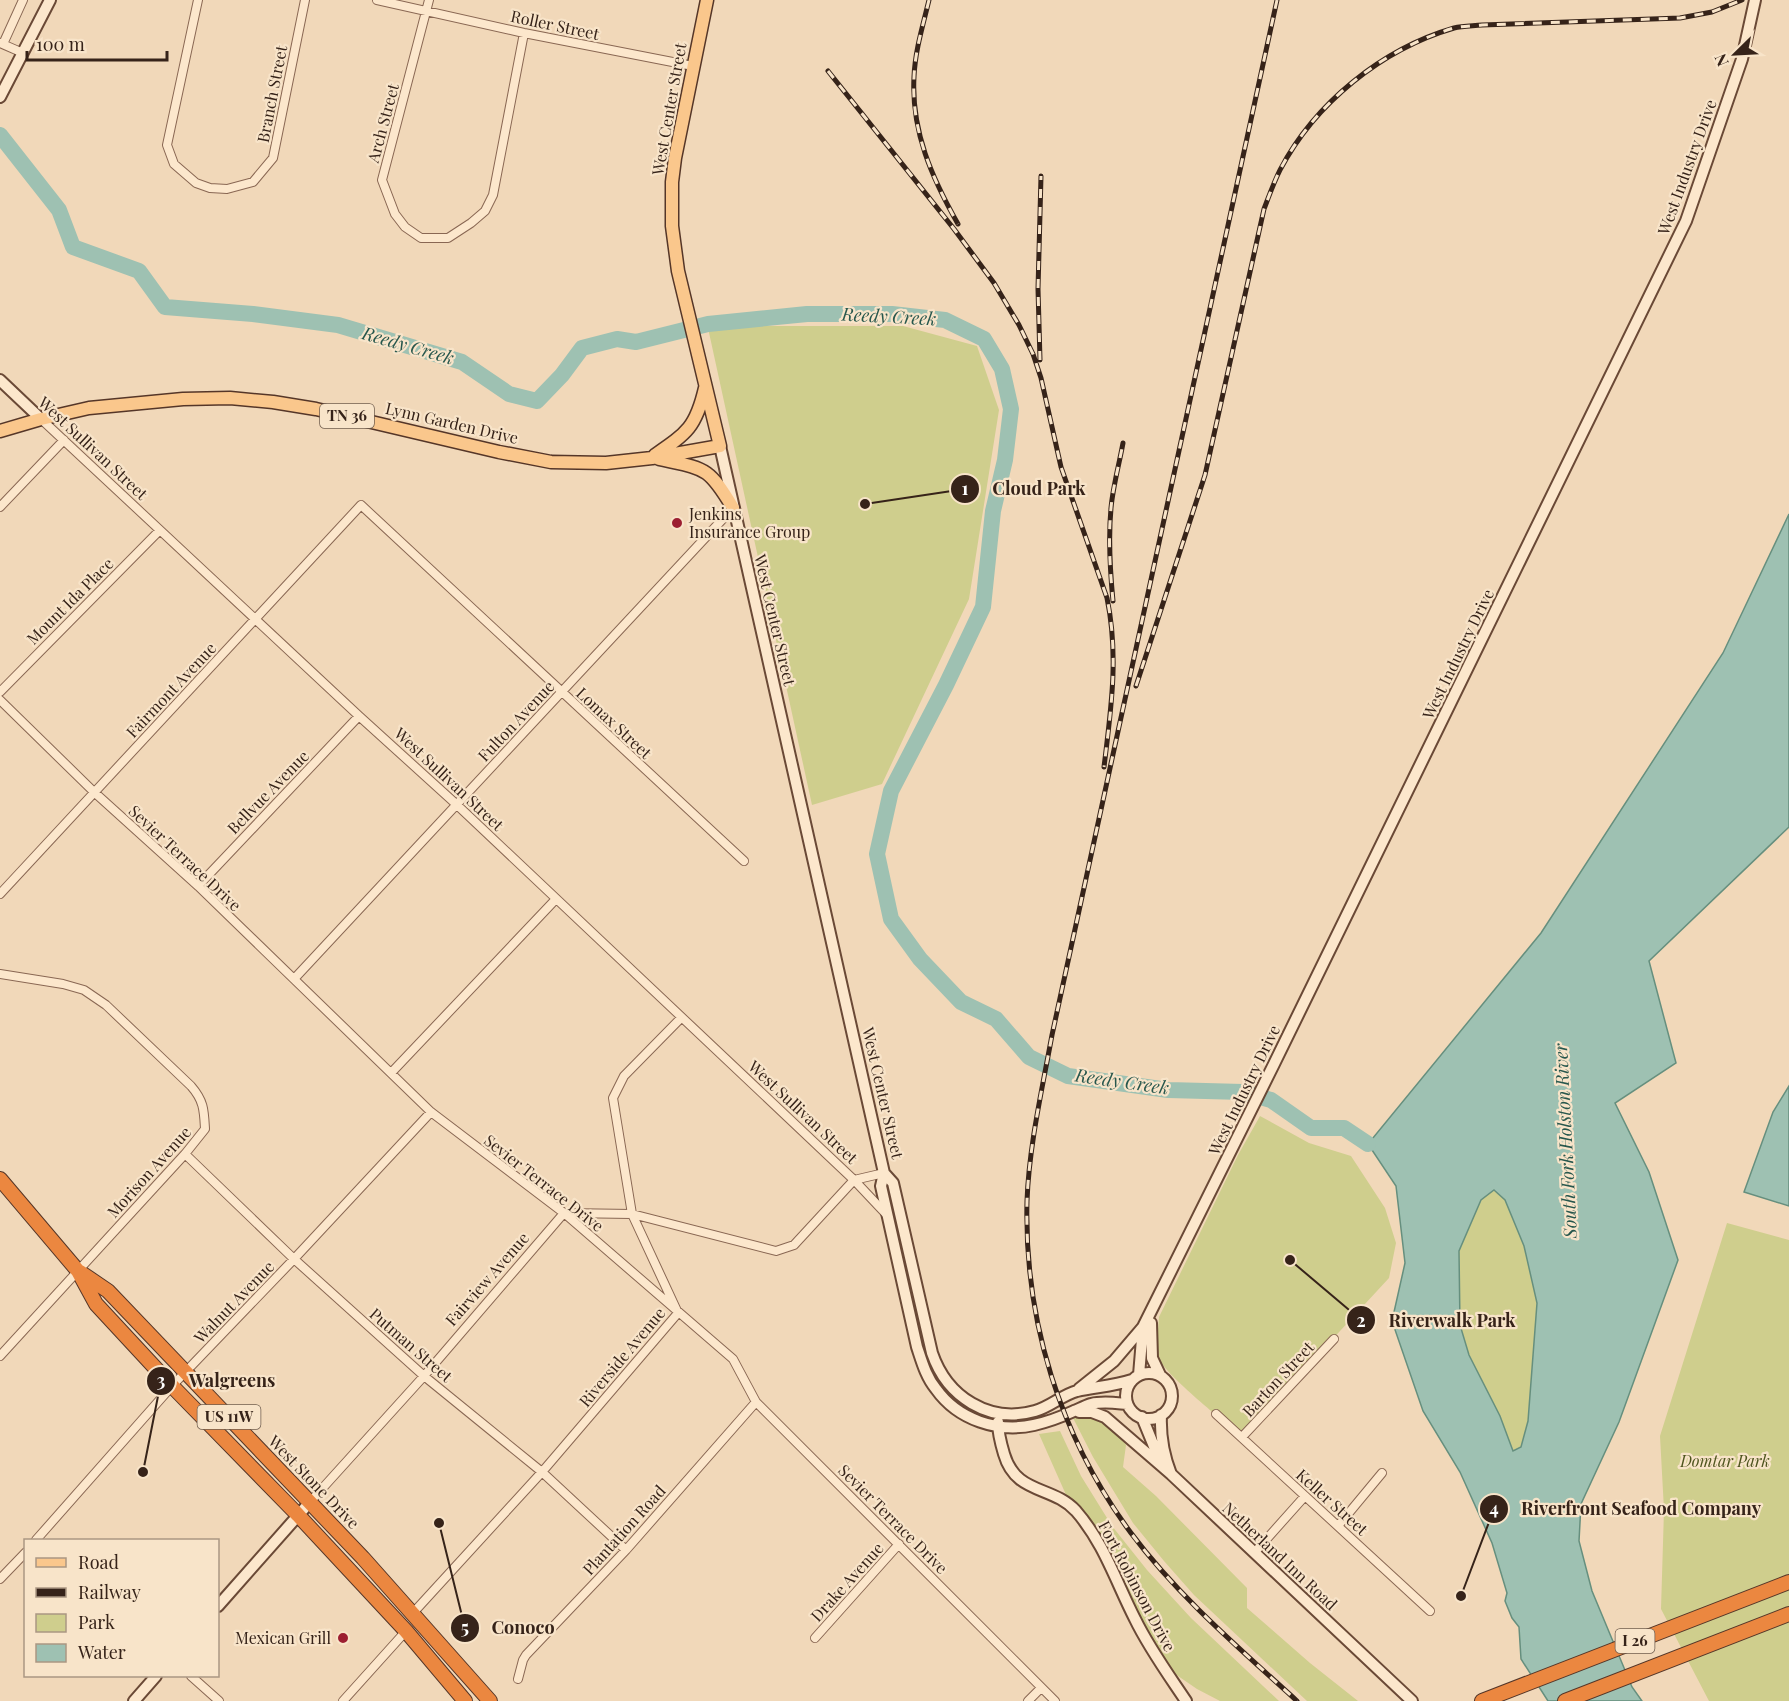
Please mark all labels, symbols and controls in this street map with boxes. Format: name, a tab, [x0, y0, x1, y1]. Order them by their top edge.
street label: Roller Street	[509, 5, 602, 44]
scale bar	[27, 24, 166, 62]
north arrow	[1705, 24, 1765, 84]
text: 100 m	[36, 32, 85, 56]
street label: West Center Street	[646, 41, 691, 178]
street label: Branch Street	[252, 43, 291, 144]
text: N	[1709, 50, 1733, 70]
street label: Arch Street	[362, 81, 403, 166]
street label: West Industry Drive	[1652, 96, 1721, 238]
water label: Reedy Creek	[840, 301, 937, 330]
water label: Reedy Creek	[359, 320, 457, 370]
street label: West Sullivan Street	[34, 391, 153, 504]
street label: Lynn Garden Drive	[384, 397, 521, 448]
road number: TN 36	[320, 404, 374, 428]
callout: Cloud Park	[950, 471, 1098, 507]
text: 1	[962, 476, 969, 500]
text: Cloud Park	[992, 476, 1086, 500]
place label: Jenkins Insurance Group	[688, 503, 810, 542]
marker: Jenkins Insurance Group	[670, 516, 684, 530]
street label: West Center Street	[750, 551, 801, 688]
street label: Mount Ida Place	[22, 553, 118, 649]
street label: West Industry Drive	[1416, 585, 1498, 723]
street label: Fairmont Avenue	[121, 638, 220, 742]
street label: Fulton Avenue	[473, 676, 559, 766]
street label: Lomax Street	[572, 682, 657, 763]
street label: West Sullivan Street	[390, 722, 509, 835]
street label: Bellvue Avenue	[222, 745, 313, 838]
street label: Sevier Terrace Drive	[125, 800, 246, 915]
street label: West Industry Drive	[1202, 1021, 1284, 1159]
street label: West Center Street	[858, 1024, 909, 1161]
water label: South Fork Holston River	[1548, 1042, 1582, 1240]
street label: West Sullivan Street	[744, 1055, 863, 1168]
water label: Reedy Creek	[1073, 1062, 1171, 1099]
street label: Morison Avenue	[102, 1122, 195, 1222]
street label: Sevier Terrace Drive	[480, 1129, 608, 1236]
street label: Fairview Avenue	[440, 1227, 533, 1330]
street label: Walnut Avenue	[188, 1256, 278, 1348]
callout: Riverwalk Park	[1346, 1302, 1528, 1338]
street label: Putman Street	[366, 1303, 457, 1387]
street label: Riverside Avenue	[574, 1303, 669, 1411]
text: 2	[1356, 1308, 1366, 1332]
text: Riverwalk Park	[1388, 1308, 1516, 1332]
street label: Barton Street	[1237, 1336, 1318, 1421]
callout: Walgreens	[146, 1363, 287, 1399]
text: 3	[157, 1368, 166, 1392]
text: Walgreens	[188, 1368, 275, 1392]
road number: US 11W	[198, 1405, 260, 1429]
street label: West Stone Drive	[264, 1430, 364, 1533]
park label: Domtar Park	[1679, 1450, 1770, 1471]
street label: Sevier Terrace Drive	[834, 1460, 952, 1578]
street label: Keller Street	[1292, 1464, 1373, 1540]
street label: Plantation Road	[578, 1480, 670, 1579]
callout: Riverfront Seafood Company	[1479, 1491, 1773, 1527]
text: 4	[1489, 1496, 1499, 1520]
text: Riverfront Seafood Company	[1521, 1496, 1762, 1520]
street label: Netherland Inn Road	[1219, 1497, 1342, 1614]
street label: Fort Robinson Drive	[1094, 1517, 1181, 1655]
street label: Drake Avenue	[806, 1538, 888, 1626]
legend	[24, 1539, 219, 1677]
text: Road	[78, 1550, 119, 1574]
text: Railway	[78, 1580, 141, 1604]
text: Park	[78, 1610, 115, 1634]
callout: Conoco	[450, 1610, 567, 1646]
text: 5	[461, 1615, 469, 1639]
text: Conoco	[491, 1615, 555, 1639]
place label: Mexican Grill	[235, 1627, 331, 1648]
road number: I 26	[1616, 1629, 1654, 1653]
marker: Mexican Grill	[336, 1631, 350, 1645]
text: Water	[77, 1640, 126, 1664]

